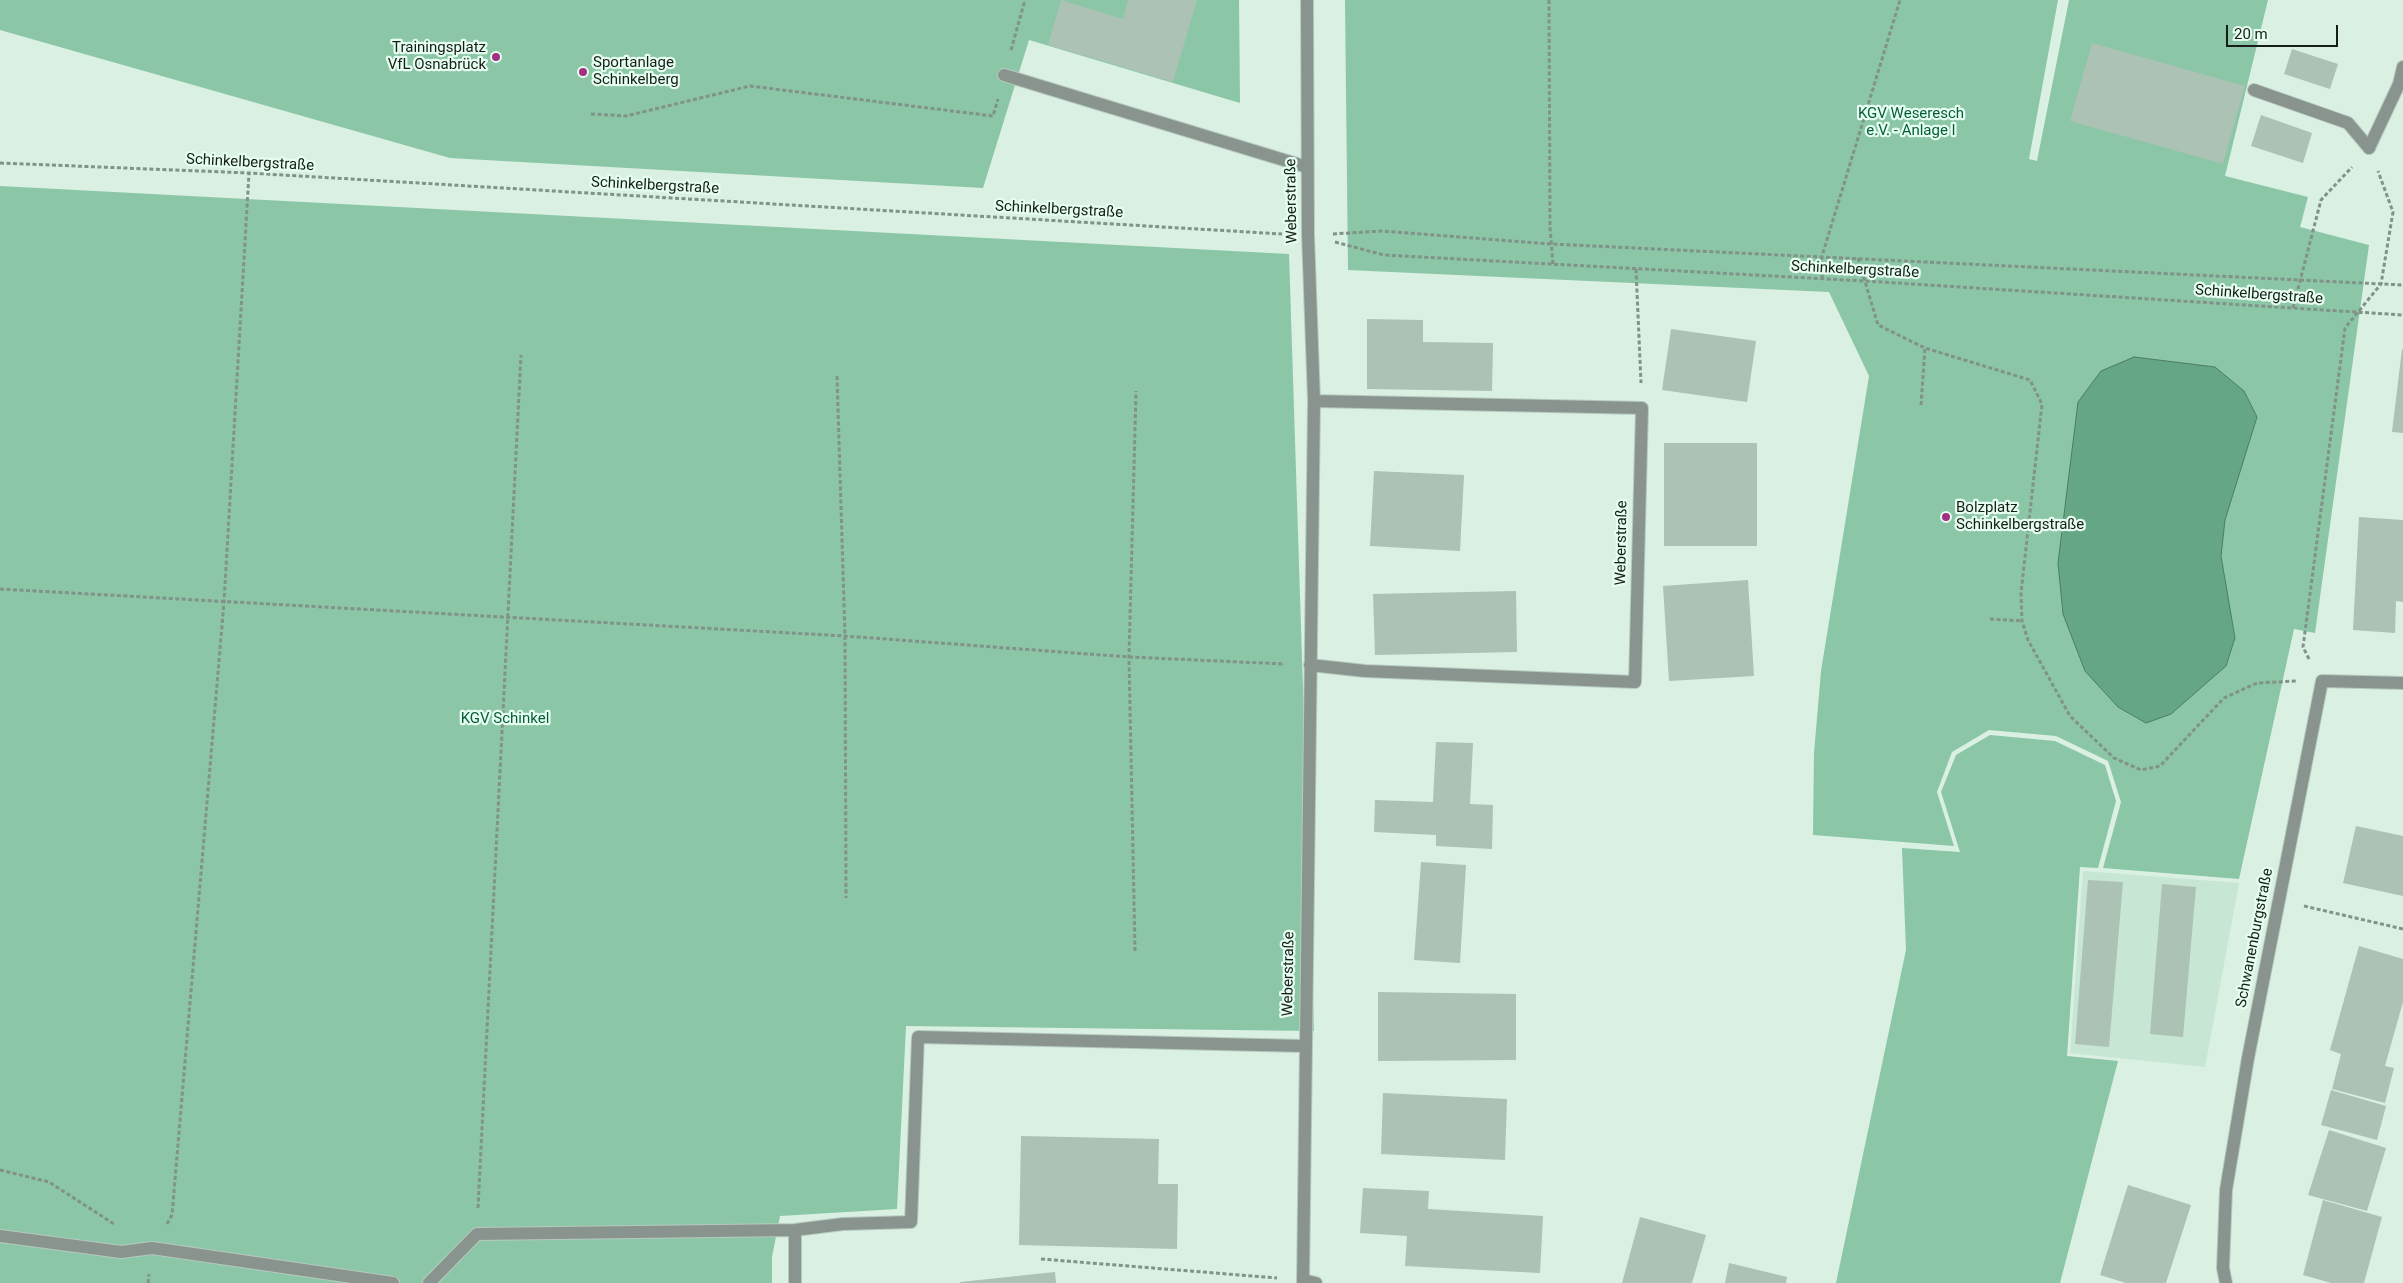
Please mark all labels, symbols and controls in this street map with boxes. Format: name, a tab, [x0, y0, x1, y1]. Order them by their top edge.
scale bar	[2228, 15, 2340, 47]
text: 20 m	[2234, 25, 2268, 43]
place label: Trainingsplatz VfL Osnabrück	[388, 39, 486, 74]
marker: Trainingsplatz VfL Osnabrück	[490, 51, 502, 63]
place label: Sportanlage Schinkelberg	[593, 54, 679, 89]
marker: Sportanlage Schinkelberg	[577, 66, 589, 78]
park label: KGV Weseresch e.V. - Anlage I	[1858, 105, 1964, 140]
street label: Schinkelbergstraße	[186, 151, 314, 175]
street label: Weberstraße	[1282, 158, 1302, 244]
street label: Schinkelbergstraße	[591, 174, 719, 198]
street label: Schinkelbergstraße	[995, 198, 1123, 222]
street label: Schinkelbergstraße	[1791, 258, 1919, 282]
street label: Schinkelbergstraße	[2194, 282, 2324, 308]
place label: Bolzplatz Schinkelbergstraße	[1956, 499, 2084, 534]
street label: Weberstraße	[1612, 500, 1632, 586]
marker: Bolzplatz Schinkelbergstraße	[1940, 511, 1952, 523]
park label: KGV Schinkel	[461, 710, 549, 728]
street label: Schwanenburgstraße	[2233, 867, 2277, 1009]
street label: Weberstraße	[1279, 931, 1299, 1017]

